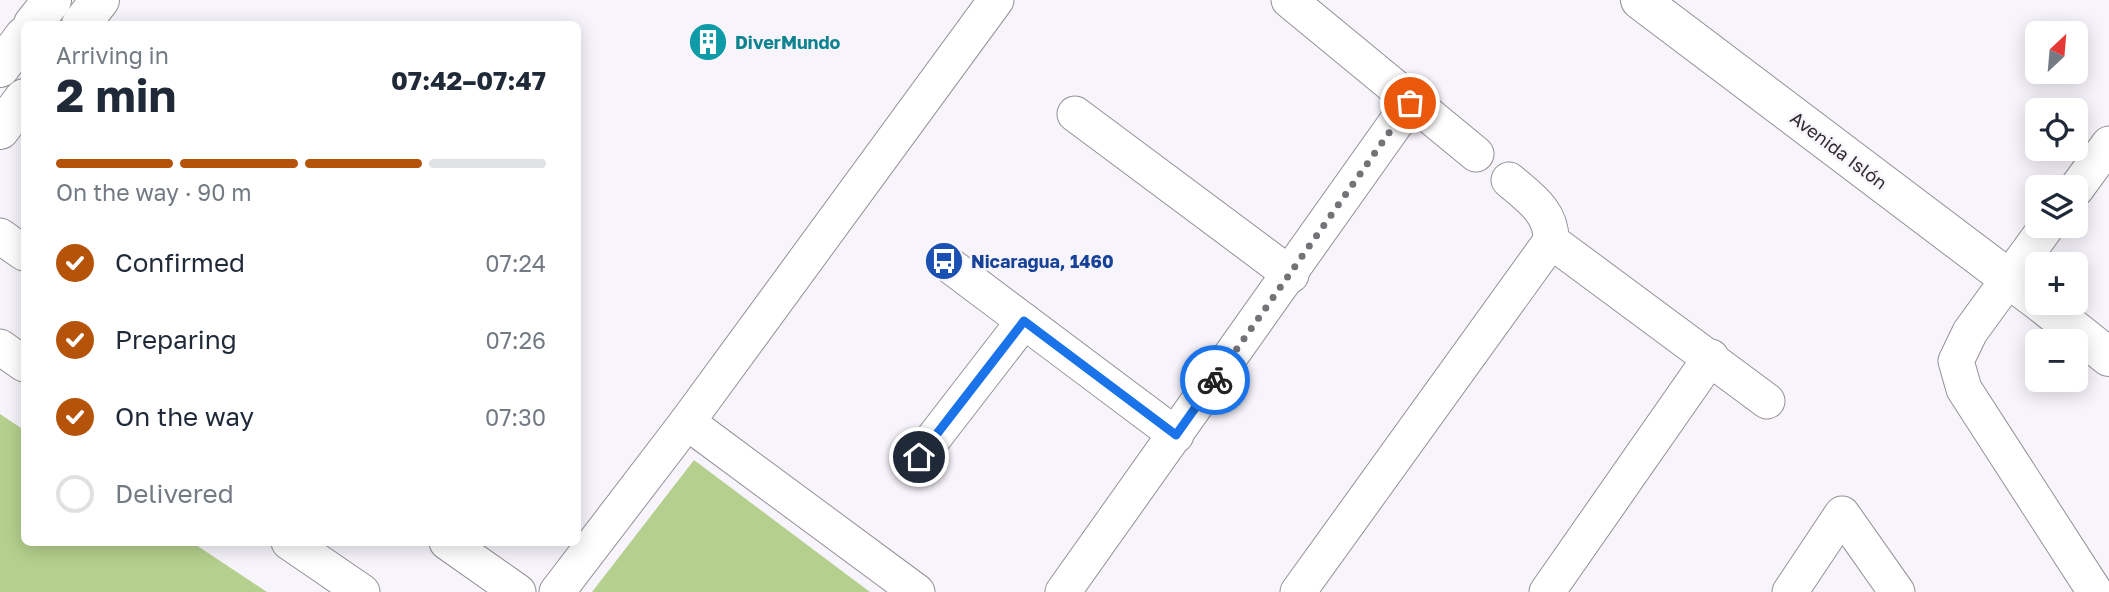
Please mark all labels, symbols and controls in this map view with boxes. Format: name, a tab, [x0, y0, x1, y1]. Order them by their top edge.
building icon: DiverMundo	[687, 21, 729, 63]
north arrow	[2025, 21, 2088, 84]
map controls	[2025, 21, 2088, 392]
place label: DiverMundo	[735, 31, 841, 53]
text: Arriving in	[56, 41, 169, 69]
text: 07:42–07:47	[391, 65, 546, 96]
text: 2 min	[56, 67, 176, 122]
pin	[1380, 73, 1440, 133]
icon: bag	[1391, 84, 1429, 122]
button: locate	[2025, 98, 2088, 161]
street label: Avenida Islón	[1786, 106, 1892, 194]
button: layers	[2025, 175, 2088, 238]
text: On the way · 90 m	[56, 178, 252, 206]
bus stop icon: Nicaragua, 1460	[923, 240, 965, 282]
icon: check	[56, 244, 94, 282]
text: Confirmed	[115, 247, 245, 278]
text: 07:24	[485, 249, 546, 277]
place label: Nicaragua, 1460	[971, 250, 1114, 272]
button: +	[2025, 252, 2088, 315]
icon: check	[56, 321, 94, 359]
text: Preparing	[115, 324, 237, 355]
text: 07:26	[485, 326, 546, 354]
button: −	[2025, 329, 2088, 392]
courier	[1180, 345, 1250, 415]
icon: bike	[1196, 361, 1234, 399]
icon: check	[56, 398, 94, 436]
text: On the way	[115, 401, 254, 432]
text: 07:30	[485, 403, 546, 431]
pin	[889, 427, 949, 487]
icon: home	[900, 438, 938, 476]
text: Delivered	[115, 478, 234, 509]

